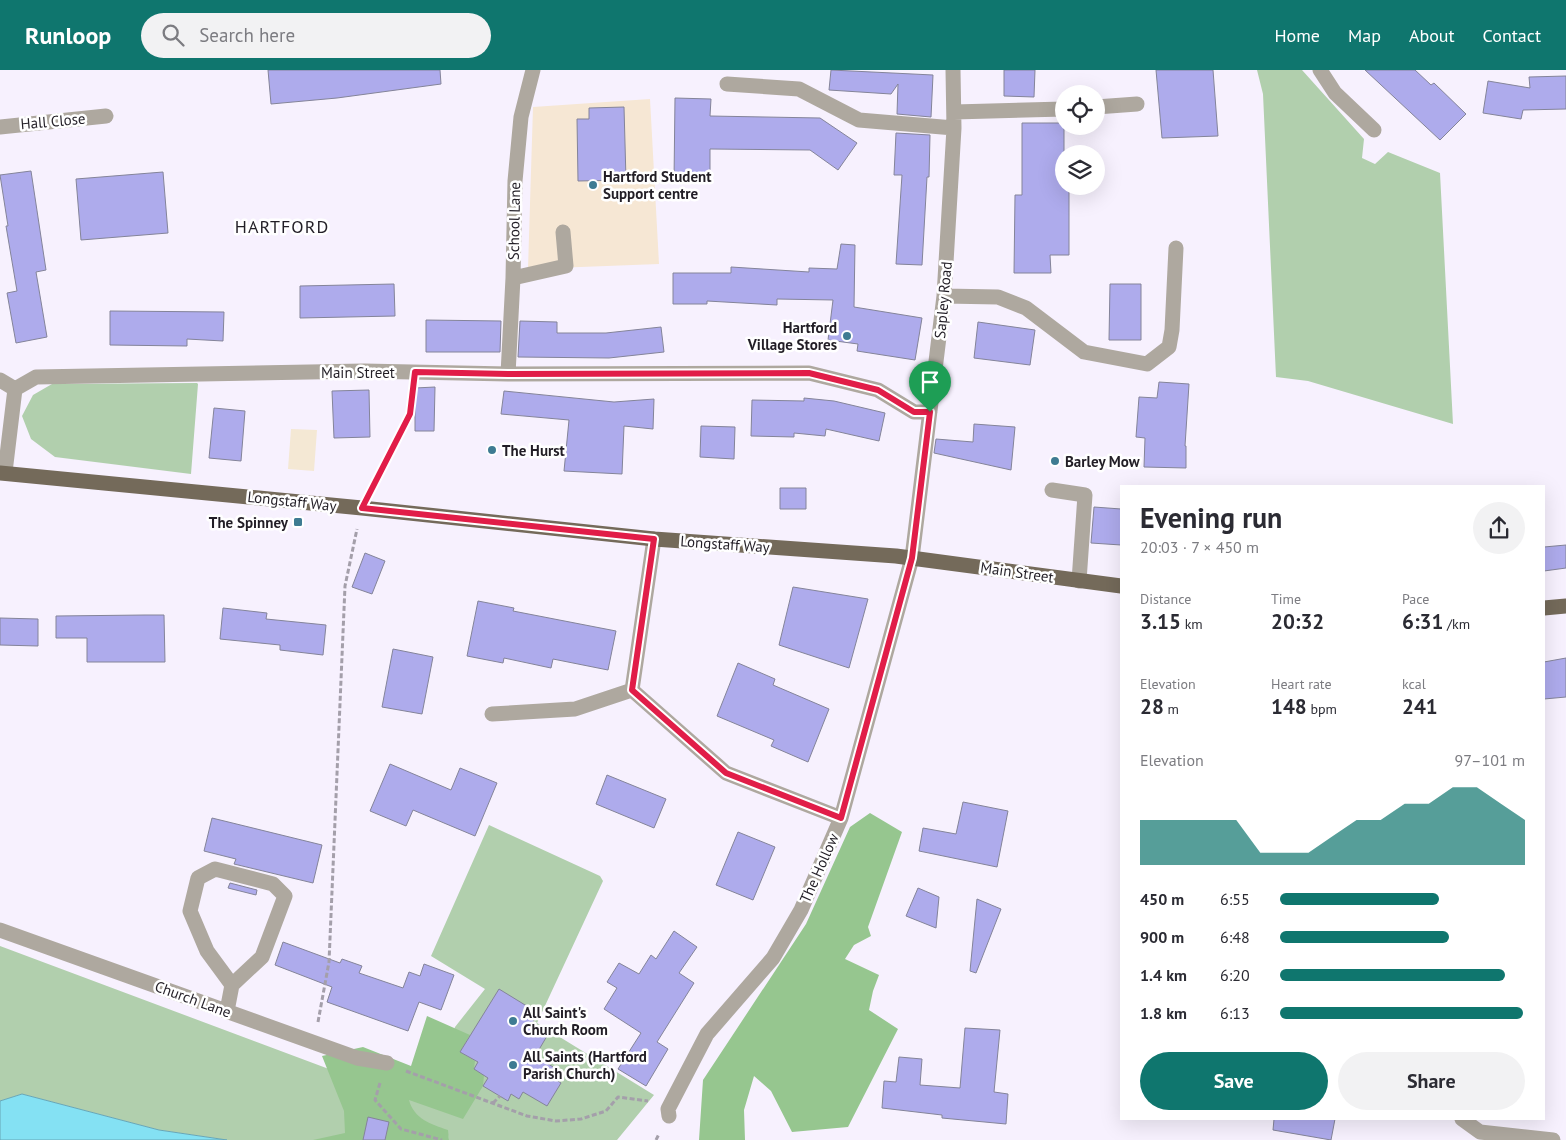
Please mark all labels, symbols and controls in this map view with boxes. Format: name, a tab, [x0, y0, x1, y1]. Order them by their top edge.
search box	[141, 13, 491, 58]
text: Runloop	[25, 20, 111, 51]
icon: search	[159, 21, 187, 49]
text: Search here	[199, 23, 295, 47]
text: Home	[1274, 24, 1320, 47]
text: Map	[1348, 24, 1381, 47]
text: About	[1409, 24, 1455, 47]
text: Contact	[1483, 24, 1541, 47]
map controls	[1055, 85, 1105, 195]
button: locate	[1055, 85, 1105, 135]
street label: Hall Close	[20, 109, 86, 133]
button: layers	[1055, 145, 1105, 195]
place label: Hartford Student Support centre	[603, 167, 712, 203]
marker: Hartford Student Support centre	[587, 179, 599, 191]
street label: School Lane	[504, 182, 524, 260]
district label: HARTFORD	[235, 215, 329, 238]
street label: Sapley Road	[930, 261, 956, 339]
place label: Hartford Village Stores	[747, 318, 837, 354]
marker: Hartford Village Stores	[841, 330, 853, 342]
pin	[909, 361, 951, 412]
street label: Main Street	[321, 363, 395, 382]
icon: arrive	[916, 368, 944, 396]
place label: The Hurst	[502, 441, 566, 460]
marker: The Hurst	[486, 444, 498, 456]
place label: Barley Mow	[1065, 452, 1140, 471]
marker: Barley Mow	[1049, 455, 1061, 467]
street label: Longstaff Way	[246, 487, 338, 515]
text: Evening run	[1140, 499, 1282, 536]
button: share	[1473, 502, 1525, 554]
place label: The Spinney	[209, 513, 289, 532]
marker: The Spinney	[292, 516, 304, 528]
street label: Longstaff Way	[680, 531, 770, 557]
text: 20:03 · 7 × 450 m	[1140, 537, 1259, 557]
street label: Main Street	[979, 557, 1055, 587]
text: Distance	[1140, 590, 1191, 608]
text: Time	[1271, 590, 1301, 608]
text: Pace	[1402, 590, 1429, 608]
text: 3.15	[1140, 608, 1181, 635]
text: 20:32	[1271, 608, 1324, 635]
text: 6:31	[1402, 608, 1443, 635]
text: km	[1181, 615, 1203, 633]
text: /km	[1443, 615, 1470, 633]
text: Elevation	[1140, 675, 1196, 693]
text: Heart rate	[1271, 675, 1332, 693]
text: kcal	[1402, 675, 1426, 693]
text: 28	[1140, 693, 1164, 720]
text: 148	[1271, 693, 1307, 720]
text: 241	[1402, 693, 1438, 720]
text: m	[1164, 700, 1179, 718]
text: bpm	[1307, 700, 1337, 718]
text: Elevation	[1140, 750, 1204, 770]
text: 97–101 m	[1455, 750, 1525, 770]
street label: The Hollow	[795, 830, 843, 906]
text: 450 m	[1140, 889, 1184, 909]
text: 6:55	[1220, 889, 1250, 909]
text: 900 m	[1140, 927, 1184, 947]
text: 6:48	[1220, 927, 1250, 947]
text: 1.4 km	[1140, 965, 1187, 985]
text: 6:20	[1220, 965, 1250, 985]
street label: Church Lane	[152, 976, 234, 1022]
place label: All Saint's Church Room	[523, 1003, 608, 1039]
text: 1.8 km	[1140, 1003, 1187, 1023]
text: 6:13	[1220, 1003, 1250, 1023]
marker: All Saint's Church Room	[507, 1015, 519, 1027]
place label: All Saints (Hartford Parish Church)	[523, 1047, 647, 1083]
button: Save	[1140, 1052, 1328, 1110]
button: Share	[1338, 1052, 1525, 1110]
marker: All Saints (Hartford Parish Church)	[507, 1059, 519, 1071]

